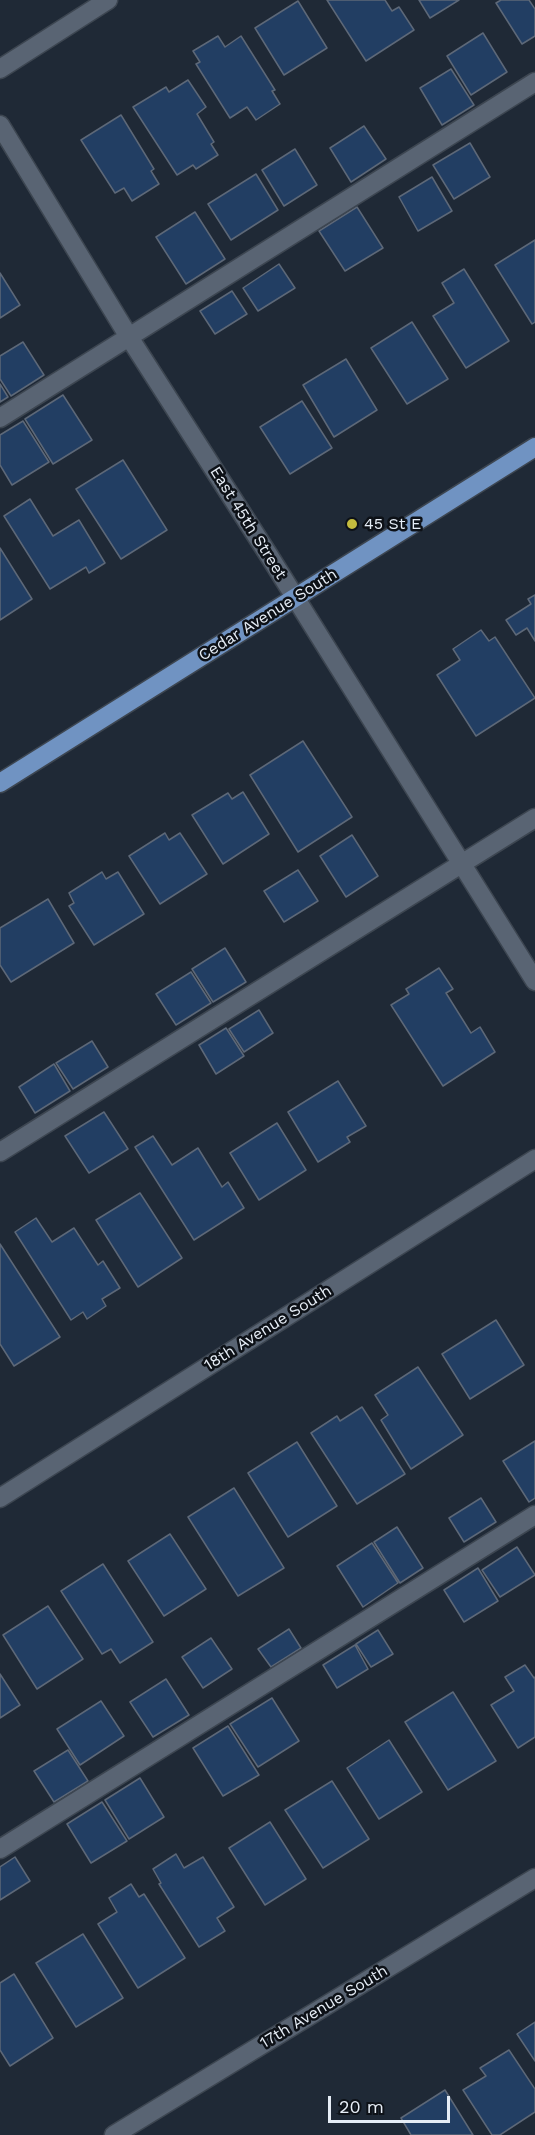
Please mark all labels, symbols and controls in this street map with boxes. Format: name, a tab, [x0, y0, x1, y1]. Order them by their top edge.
street label: East 45th Street	[206, 463, 290, 583]
place label: 45 St E	[364, 514, 421, 534]
marker: 45 St E	[345, 517, 359, 531]
street label: Cedar Avenue South	[195, 565, 341, 665]
street label: 18th Avenue South	[201, 1281, 335, 1375]
street label: 17th Avenue South	[257, 1961, 391, 2053]
scale bar	[331, 2084, 452, 2122]
text: 20 m	[339, 2096, 384, 2117]

